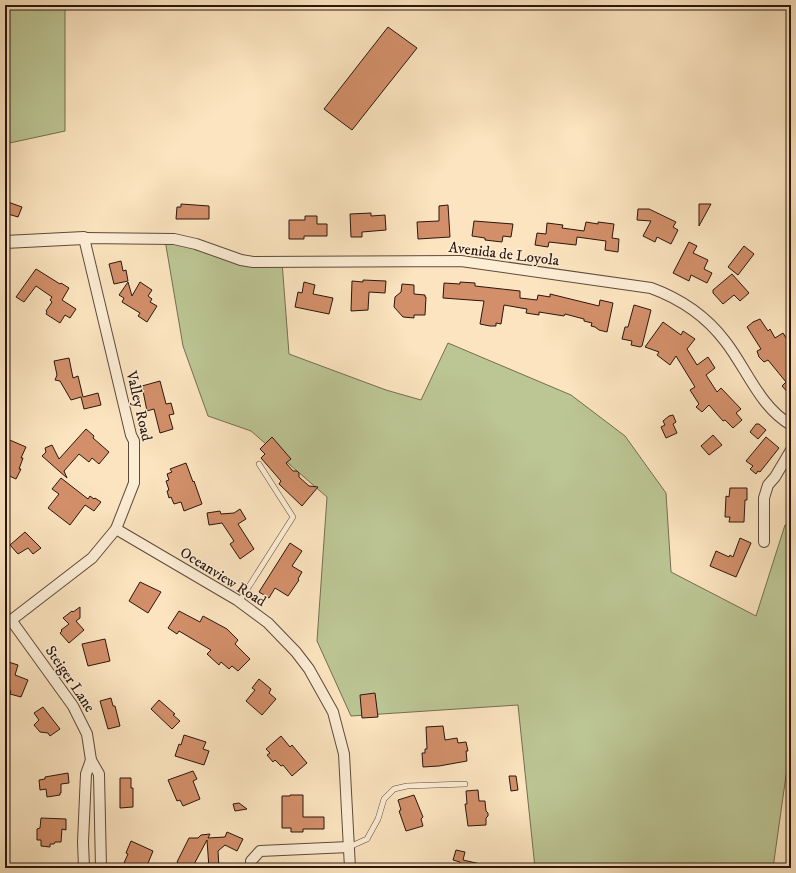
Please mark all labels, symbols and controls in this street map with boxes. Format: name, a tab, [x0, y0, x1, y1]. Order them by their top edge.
street label: Avenida de Loyola	[448, 238, 561, 270]
street label: Valley Road	[121, 368, 156, 443]
street label: Oceanview Road	[176, 543, 270, 611]
street label: Steiger Lane	[41, 642, 99, 716]

